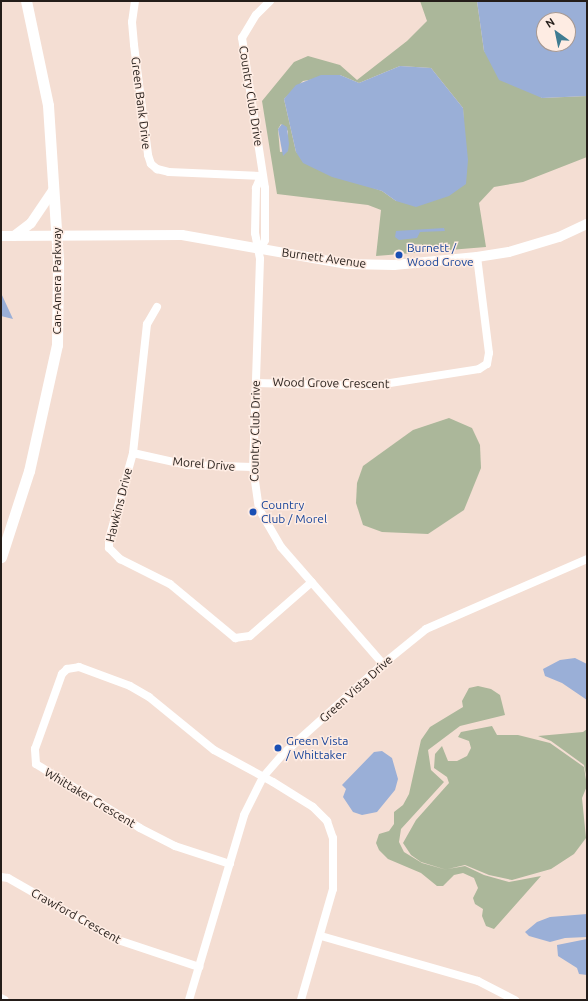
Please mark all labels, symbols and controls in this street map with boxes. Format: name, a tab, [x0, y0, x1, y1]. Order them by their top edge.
north arrow	[536, 12, 576, 52]
text: N	[543, 16, 557, 30]
street label: Country Club Drive	[236, 45, 266, 147]
street label: Green Bank Drive	[128, 56, 154, 150]
street label: Can-Amera Parkway	[50, 227, 64, 335]
place label: Burnett / Wood Grove	[407, 241, 474, 269]
street label: Burnett Avenue	[281, 245, 367, 271]
marker: Burnett / Wood Grove	[394, 250, 404, 260]
street label: Wood Grove Crescent	[272, 375, 390, 391]
street label: Country Club Drive	[247, 380, 263, 482]
street label: Morel Drive	[172, 454, 236, 474]
street label: Hawkins Drive	[103, 466, 135, 544]
place label: Country Club / Morel	[261, 498, 327, 526]
marker: Country Club / Morel	[248, 507, 258, 517]
street label: Green Vista Drive	[316, 652, 396, 726]
place label: Green Vista / Whittaker	[286, 734, 348, 762]
marker: Green Vista / Whittaker	[273, 743, 283, 753]
street label: Whittaker Crescent	[42, 765, 138, 831]
street label: Crawford Crescent	[28, 885, 124, 947]

